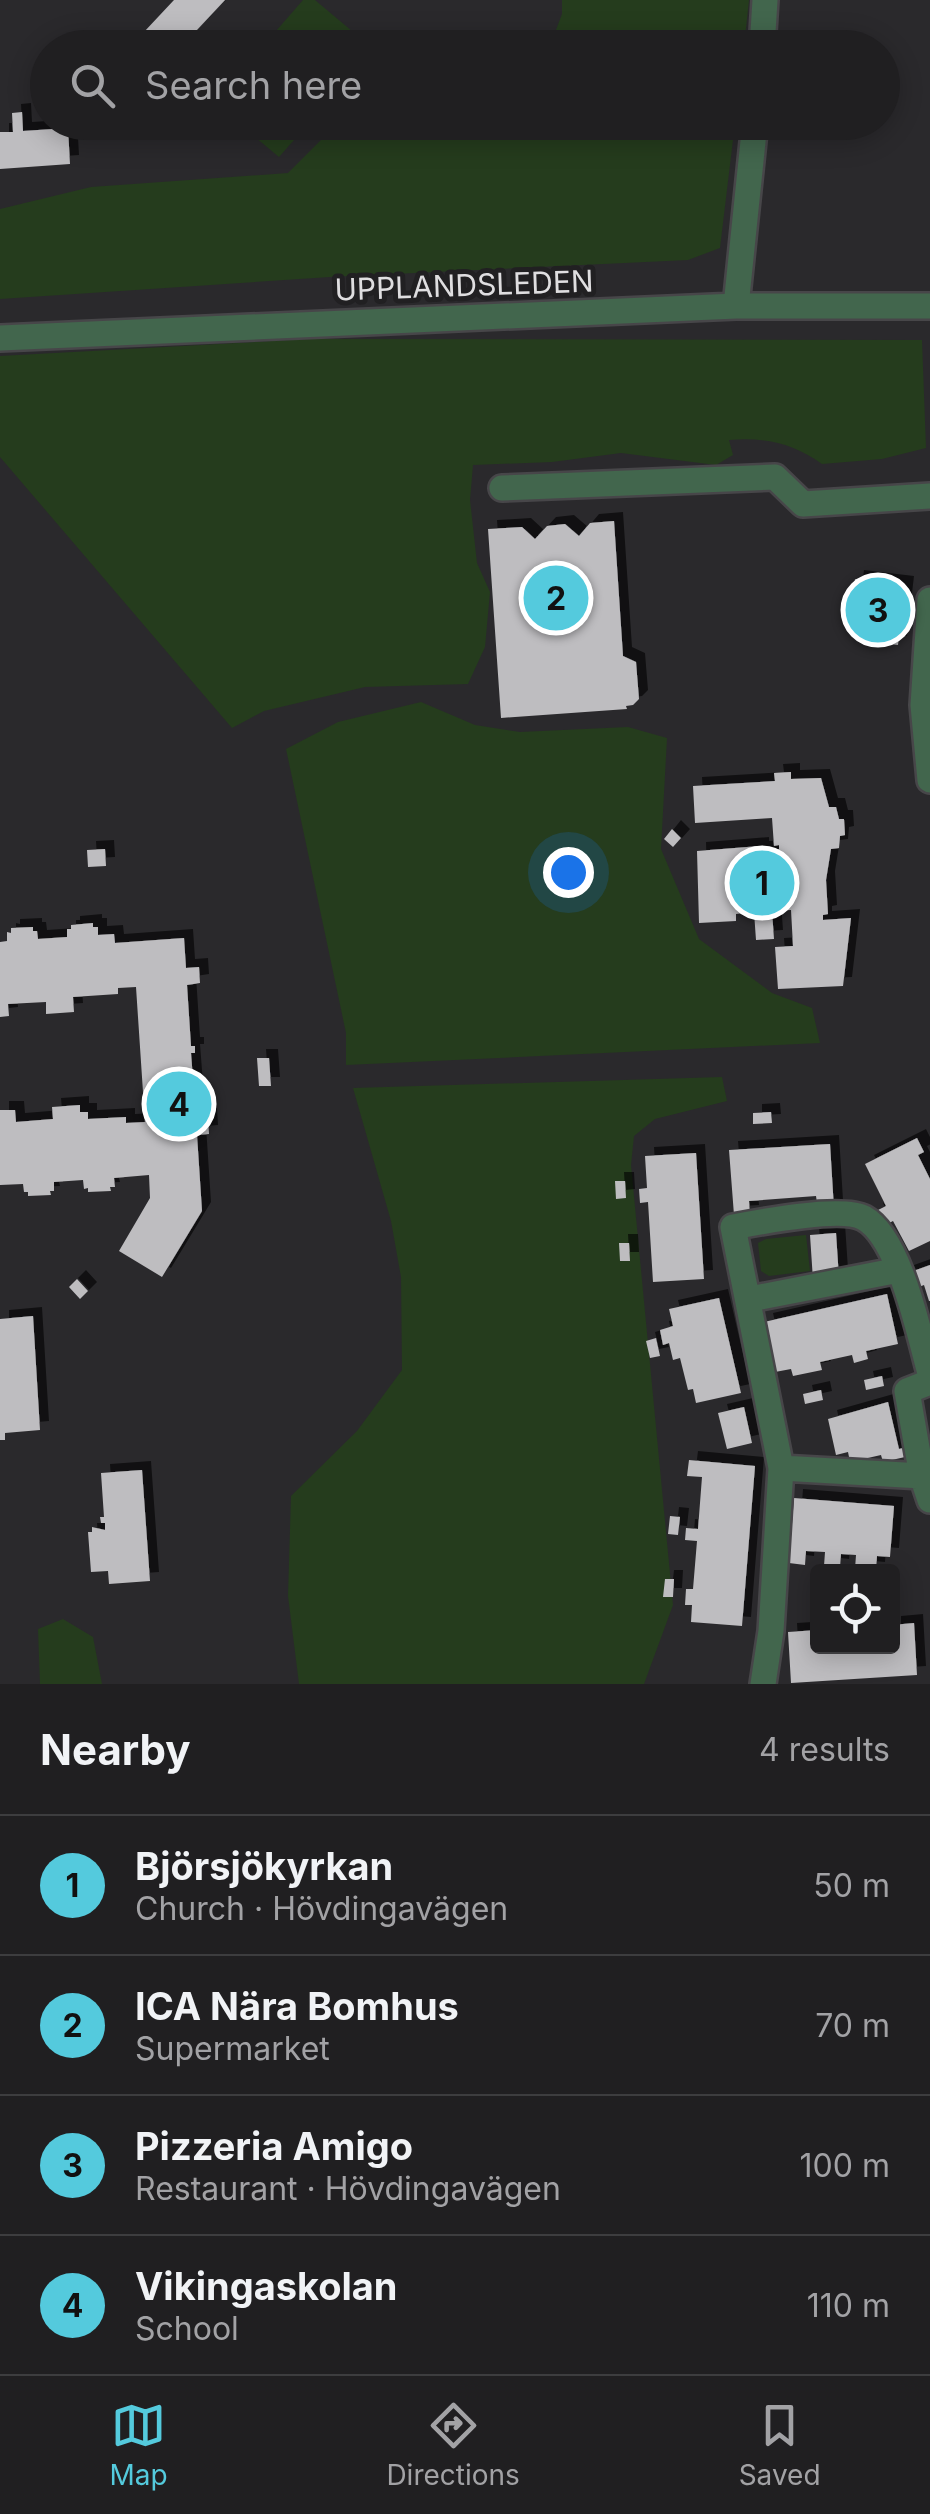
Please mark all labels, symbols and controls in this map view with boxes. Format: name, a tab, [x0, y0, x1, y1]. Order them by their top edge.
search box	[30, 30, 900, 140]
icon: search	[65, 58, 120, 113]
text: Search here	[145, 62, 362, 108]
street label: UPPLANDSLEDEN	[334, 262, 594, 308]
pin: 2	[524, 560, 588, 636]
pin: 3	[846, 572, 910, 648]
pin: 1	[730, 846, 794, 920]
your location	[543, 847, 594, 898]
pin: 4	[146, 1066, 212, 1142]
map controls	[810, 1564, 900, 1654]
button: locate	[810, 1564, 900, 1654]
text: Nearby	[40, 1724, 191, 1775]
text: 4 results	[759, 1730, 890, 1769]
text: Björsjökyrkan	[135, 1843, 393, 1889]
text: 1	[66, 1866, 79, 1905]
text: 50 m	[813, 1866, 890, 1905]
text: Church · Hövdingavägen	[135, 1889, 508, 1928]
text: ICA Nära Bomhus	[135, 1983, 459, 2029]
text: 2	[62, 2006, 83, 2045]
text: 70 m	[815, 2006, 890, 2045]
text: Supermarket	[135, 2029, 330, 2068]
text: Pizzeria Amigo	[135, 2123, 413, 2169]
text: 3	[62, 2146, 83, 2185]
text: 100 m	[800, 2146, 890, 2185]
text: Restaurant · Hövdingavägen	[135, 2169, 561, 2208]
text: Vikingaskolan	[135, 2263, 398, 2309]
text: 4	[62, 2286, 83, 2325]
text: 110 m	[807, 2286, 890, 2325]
text: School	[135, 2309, 239, 2348]
tab: Map	[109, 2398, 168, 2492]
tab: Directions	[386, 2398, 520, 2492]
tab: Saved	[739, 2398, 821, 2492]

